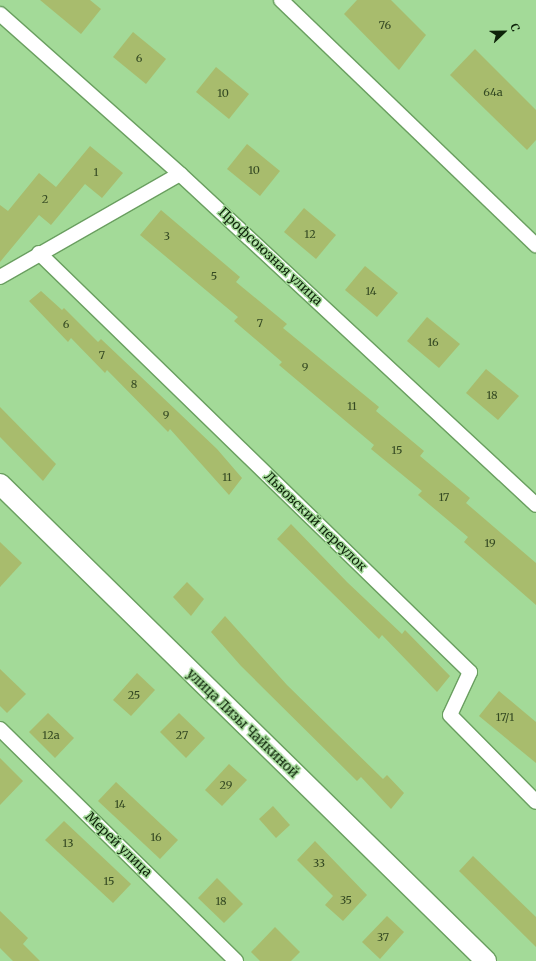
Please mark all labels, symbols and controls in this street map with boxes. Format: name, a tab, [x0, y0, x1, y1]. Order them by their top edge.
north arrow	[484, 12, 524, 52]
house number: 76	[379, 18, 391, 32]
text: С	[507, 21, 523, 34]
house number: 6	[136, 51, 142, 65]
house number: 64а	[483, 85, 503, 99]
house number: 10	[217, 86, 229, 100]
house number: 10	[248, 163, 260, 177]
house number: 1	[94, 165, 98, 179]
house number: 2	[42, 192, 48, 206]
street label: Профсоюзная улица	[215, 205, 325, 309]
house number: 12	[304, 227, 316, 241]
house number: 3	[164, 229, 170, 243]
house number: 5	[211, 269, 217, 283]
house number: 14	[365, 284, 377, 298]
house number: 7	[257, 316, 263, 330]
house number: 6	[63, 317, 69, 331]
house number: 16	[427, 335, 439, 349]
house number: 7	[99, 348, 105, 362]
house number: 9	[302, 360, 308, 374]
house number: 8	[131, 377, 137, 391]
house number: 18	[486, 388, 498, 402]
house number: 11	[347, 399, 357, 413]
house number: 9	[163, 408, 169, 422]
house number: 15	[391, 443, 403, 457]
street label: Львовский переулок	[261, 469, 369, 575]
house number: 11	[222, 470, 232, 484]
house number: 17	[439, 490, 449, 504]
house number: 19	[484, 536, 496, 550]
street label: улица Лизы Чайкиной	[183, 667, 301, 781]
house number: 25	[128, 688, 140, 702]
house number: 17/1	[496, 710, 514, 724]
house number: 12а	[42, 728, 60, 742]
house number: 27	[176, 728, 188, 742]
house number: 29	[220, 778, 232, 792]
house number: 14	[114, 797, 126, 811]
street label: Мерей улица	[81, 809, 155, 881]
house number: 16	[150, 830, 162, 844]
house number: 13	[63, 836, 73, 850]
house number: 33	[313, 856, 325, 870]
house number: 15	[103, 874, 115, 888]
house number: 35	[340, 893, 352, 907]
house number: 18	[215, 894, 227, 908]
house number: 37	[377, 930, 389, 944]

